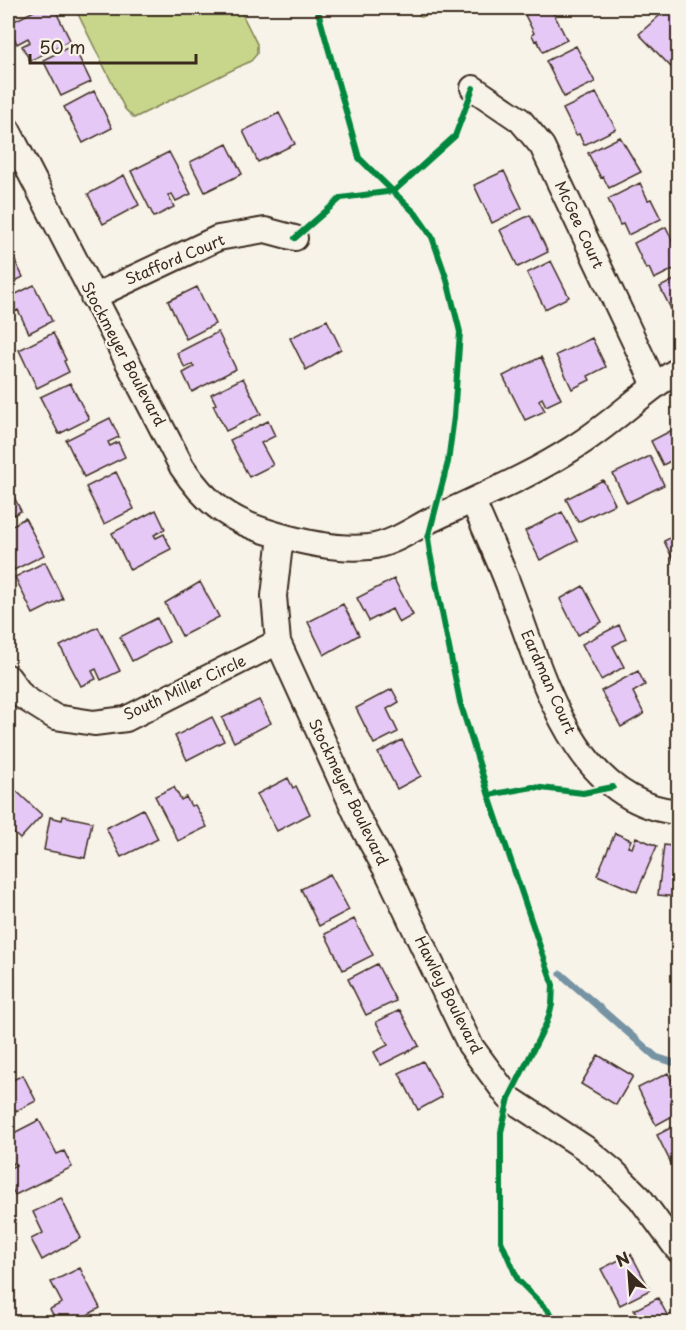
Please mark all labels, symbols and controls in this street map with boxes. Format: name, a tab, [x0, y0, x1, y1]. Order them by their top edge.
scale bar	[30, 27, 196, 65]
text: 50 m	[39, 33, 86, 60]
street label: McGee Court	[550, 177, 611, 272]
street label: Stafford Court	[121, 227, 228, 290]
street label: Stockmeyer Boulevard	[76, 277, 172, 430]
street label: Eardman Court	[516, 626, 583, 737]
street label: South Miller Circle	[119, 648, 249, 725]
street label: Stockmeyer Boulevard	[304, 714, 395, 869]
street label: Hawley Boulevard	[410, 931, 489, 1057]
north arrow	[599, 1243, 659, 1303]
text: N	[611, 1245, 633, 1272]

